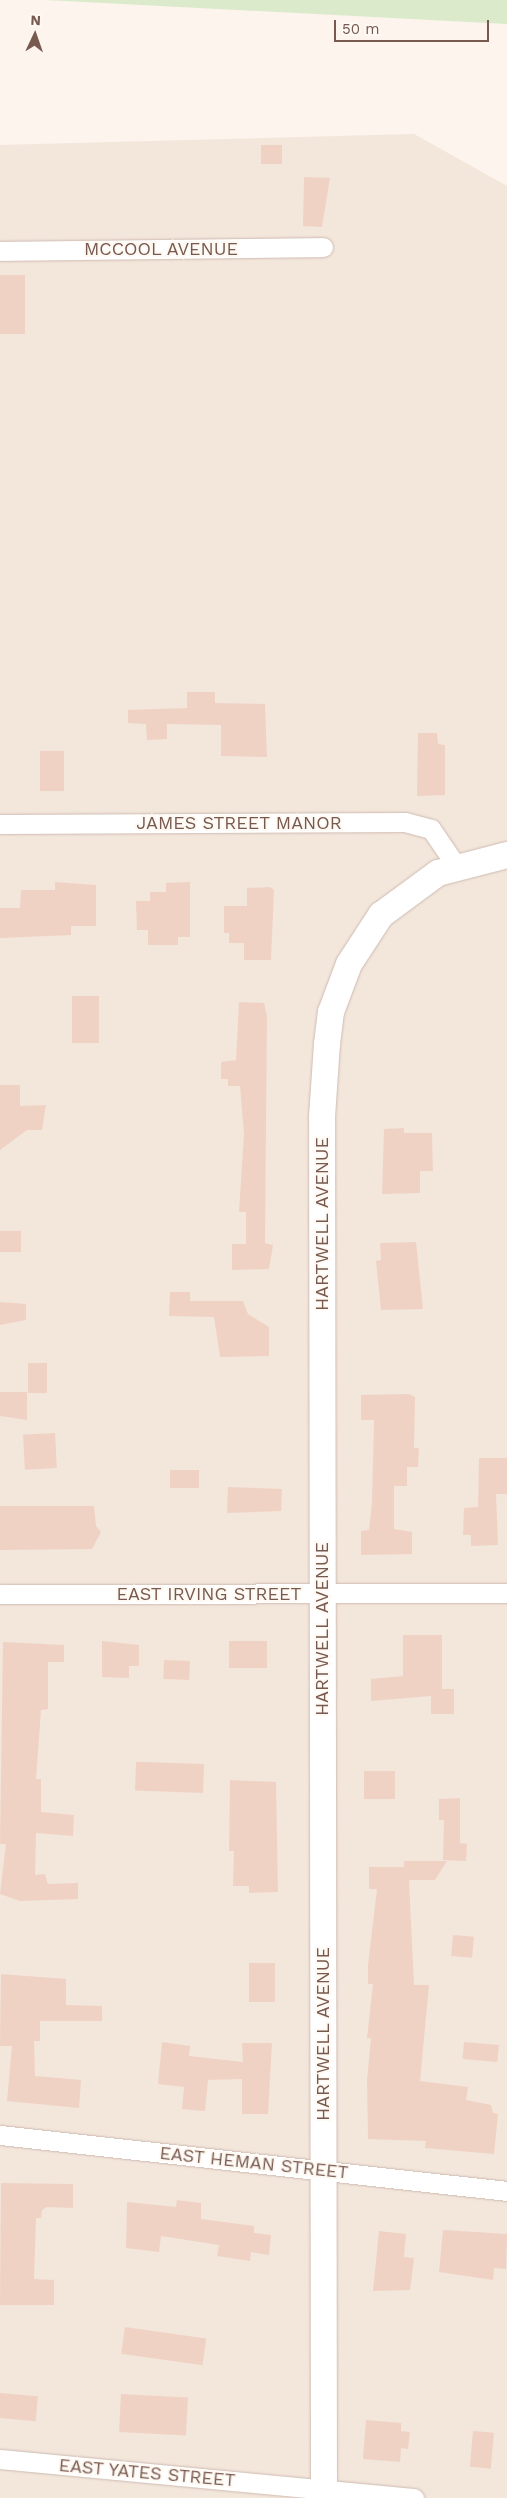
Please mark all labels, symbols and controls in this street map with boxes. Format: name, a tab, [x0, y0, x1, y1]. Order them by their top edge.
north arrow	[10, 10, 60, 60]
scale bar	[337, 10, 492, 42]
text: N	[30, 12, 41, 28]
text: 50 m	[342, 20, 379, 38]
street label: MCCOOL AVENUE	[83, 238, 239, 260]
street label: JAMES STREET MANOR	[136, 812, 342, 834]
street label: HARTWELL AVENUE	[311, 1136, 333, 1312]
street label: HARTWELL AVENUE	[311, 1541, 333, 1717]
street label: EAST IRVING STREET	[116, 1583, 302, 1605]
street label: HARTWELL AVENUE	[312, 1946, 334, 2122]
street label: EAST HEMAN STREET	[158, 2142, 350, 2184]
street label: EAST YATES STREET	[57, 2454, 237, 2492]

